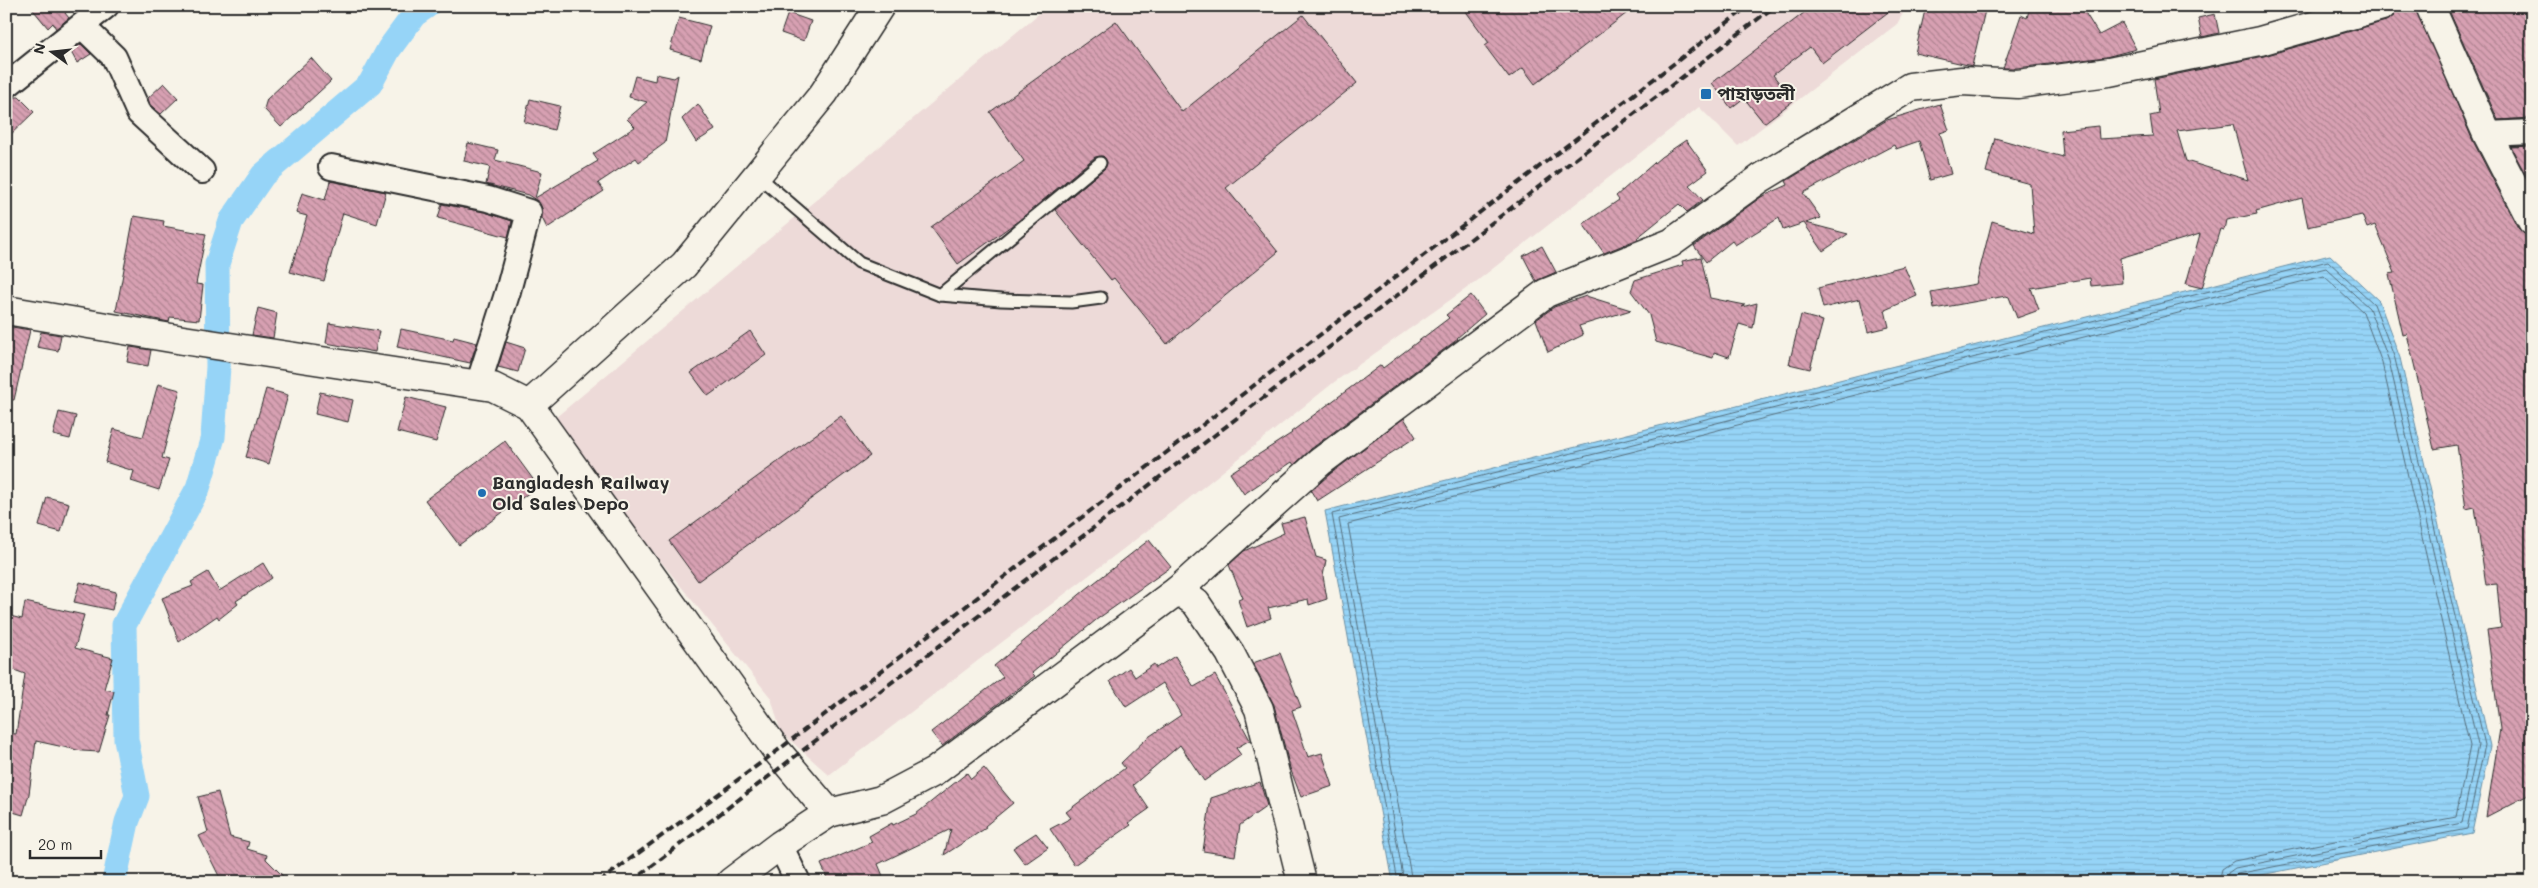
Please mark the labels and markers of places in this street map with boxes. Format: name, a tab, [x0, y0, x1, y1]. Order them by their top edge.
place label: পাহাড়তলী	[1717, 81, 1796, 105]
marker: পাহাড়তলী	[1699, 87, 1713, 101]
place label: Bangladesh Railway Old Sales Depo	[492, 470, 670, 515]
marker: Bangladesh Railway Old Sales Depo	[476, 487, 488, 499]

